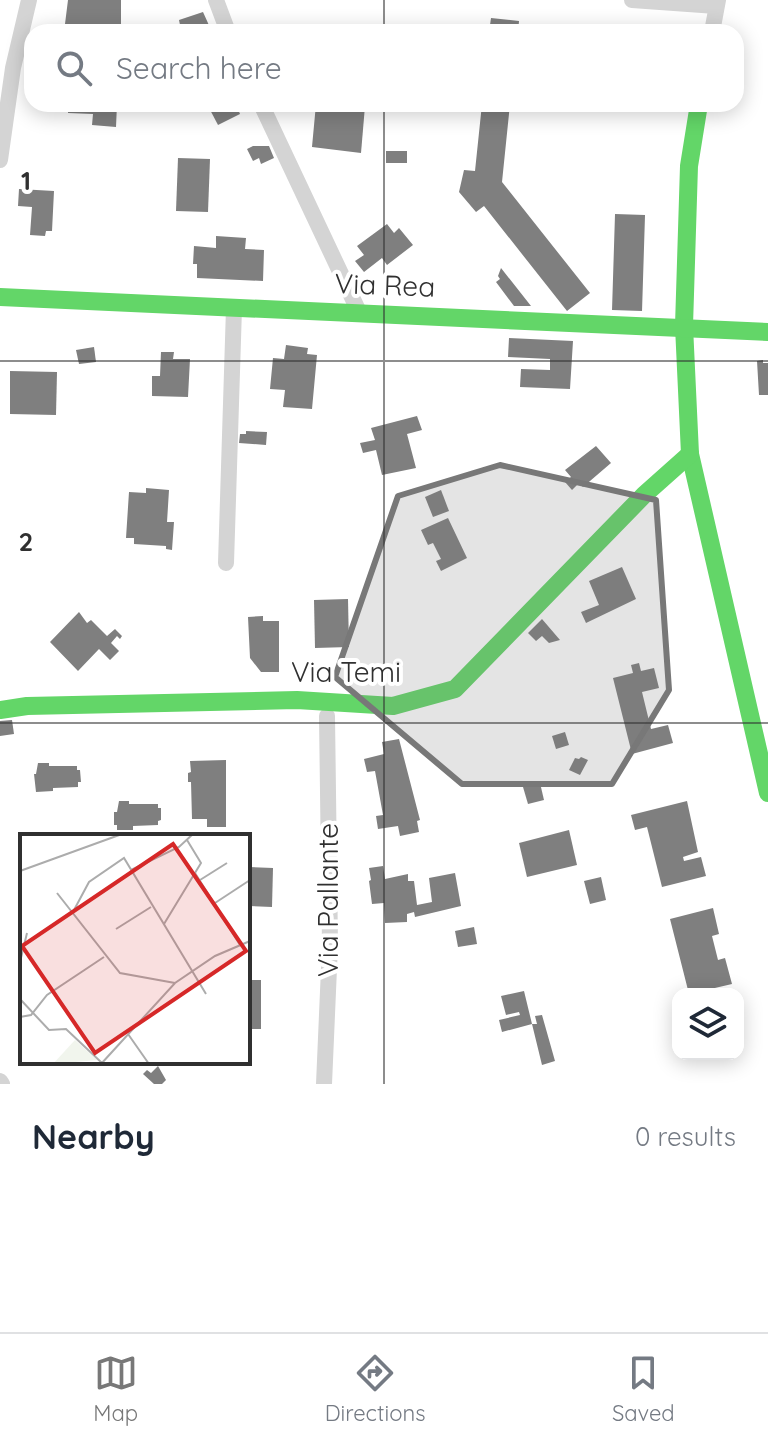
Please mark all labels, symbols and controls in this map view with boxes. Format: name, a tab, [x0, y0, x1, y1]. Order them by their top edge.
search box	[24, 24, 744, 112]
icon: search	[52, 46, 96, 90]
text: Search here	[116, 49, 282, 87]
text: 1	[21, 164, 31, 197]
street label: Via Rea	[334, 265, 436, 304]
text: 2	[19, 525, 33, 558]
street label: Via Temi	[291, 654, 401, 689]
street label: Via Pallante	[310, 823, 345, 977]
inset map	[20, 834, 250, 1064]
map controls	[672, 988, 744, 1060]
button: layers	[672, 988, 744, 1060]
text: Nearby	[32, 1115, 155, 1158]
text: 0 results	[635, 1120, 736, 1153]
tab: Map	[93, 1351, 138, 1427]
tab: Directions	[325, 1351, 425, 1427]
tab: Saved	[612, 1351, 675, 1427]

